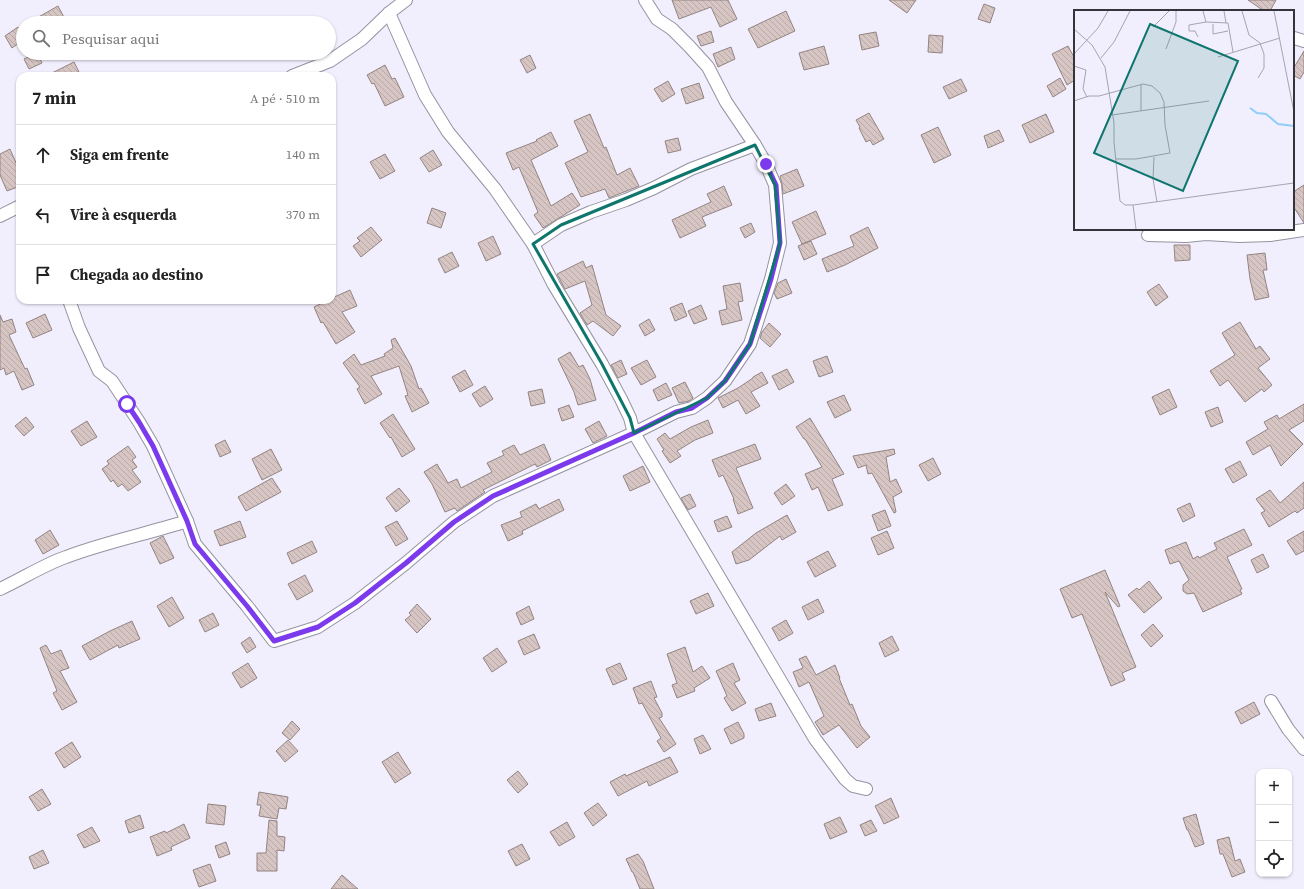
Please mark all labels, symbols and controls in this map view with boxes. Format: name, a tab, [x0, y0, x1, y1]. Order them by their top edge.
inset map	[1074, 10, 1294, 230]
search box	[16, 16, 336, 60]
icon: search	[30, 27, 52, 49]
text: Pesquisar aqui	[62, 28, 159, 49]
text: 7 min	[32, 86, 76, 110]
text: A pé · 510 m	[250, 90, 320, 107]
icon: ahead	[32, 144, 54, 166]
text: Siga em frente	[70, 144, 169, 165]
text: 140 m	[286, 146, 320, 163]
route end	[757, 155, 775, 173]
icon: left	[32, 204, 54, 226]
text: Vire à esquerda	[70, 204, 177, 225]
text: 370 m	[286, 206, 320, 223]
icon: arrive	[32, 264, 54, 286]
text: Chegada ao destino	[70, 264, 203, 285]
route start	[118, 395, 136, 413]
map controls	[1256, 769, 1292, 877]
button: +	[1256, 769, 1292, 805]
button: −	[1256, 805, 1292, 841]
button: locate	[1256, 841, 1292, 877]

